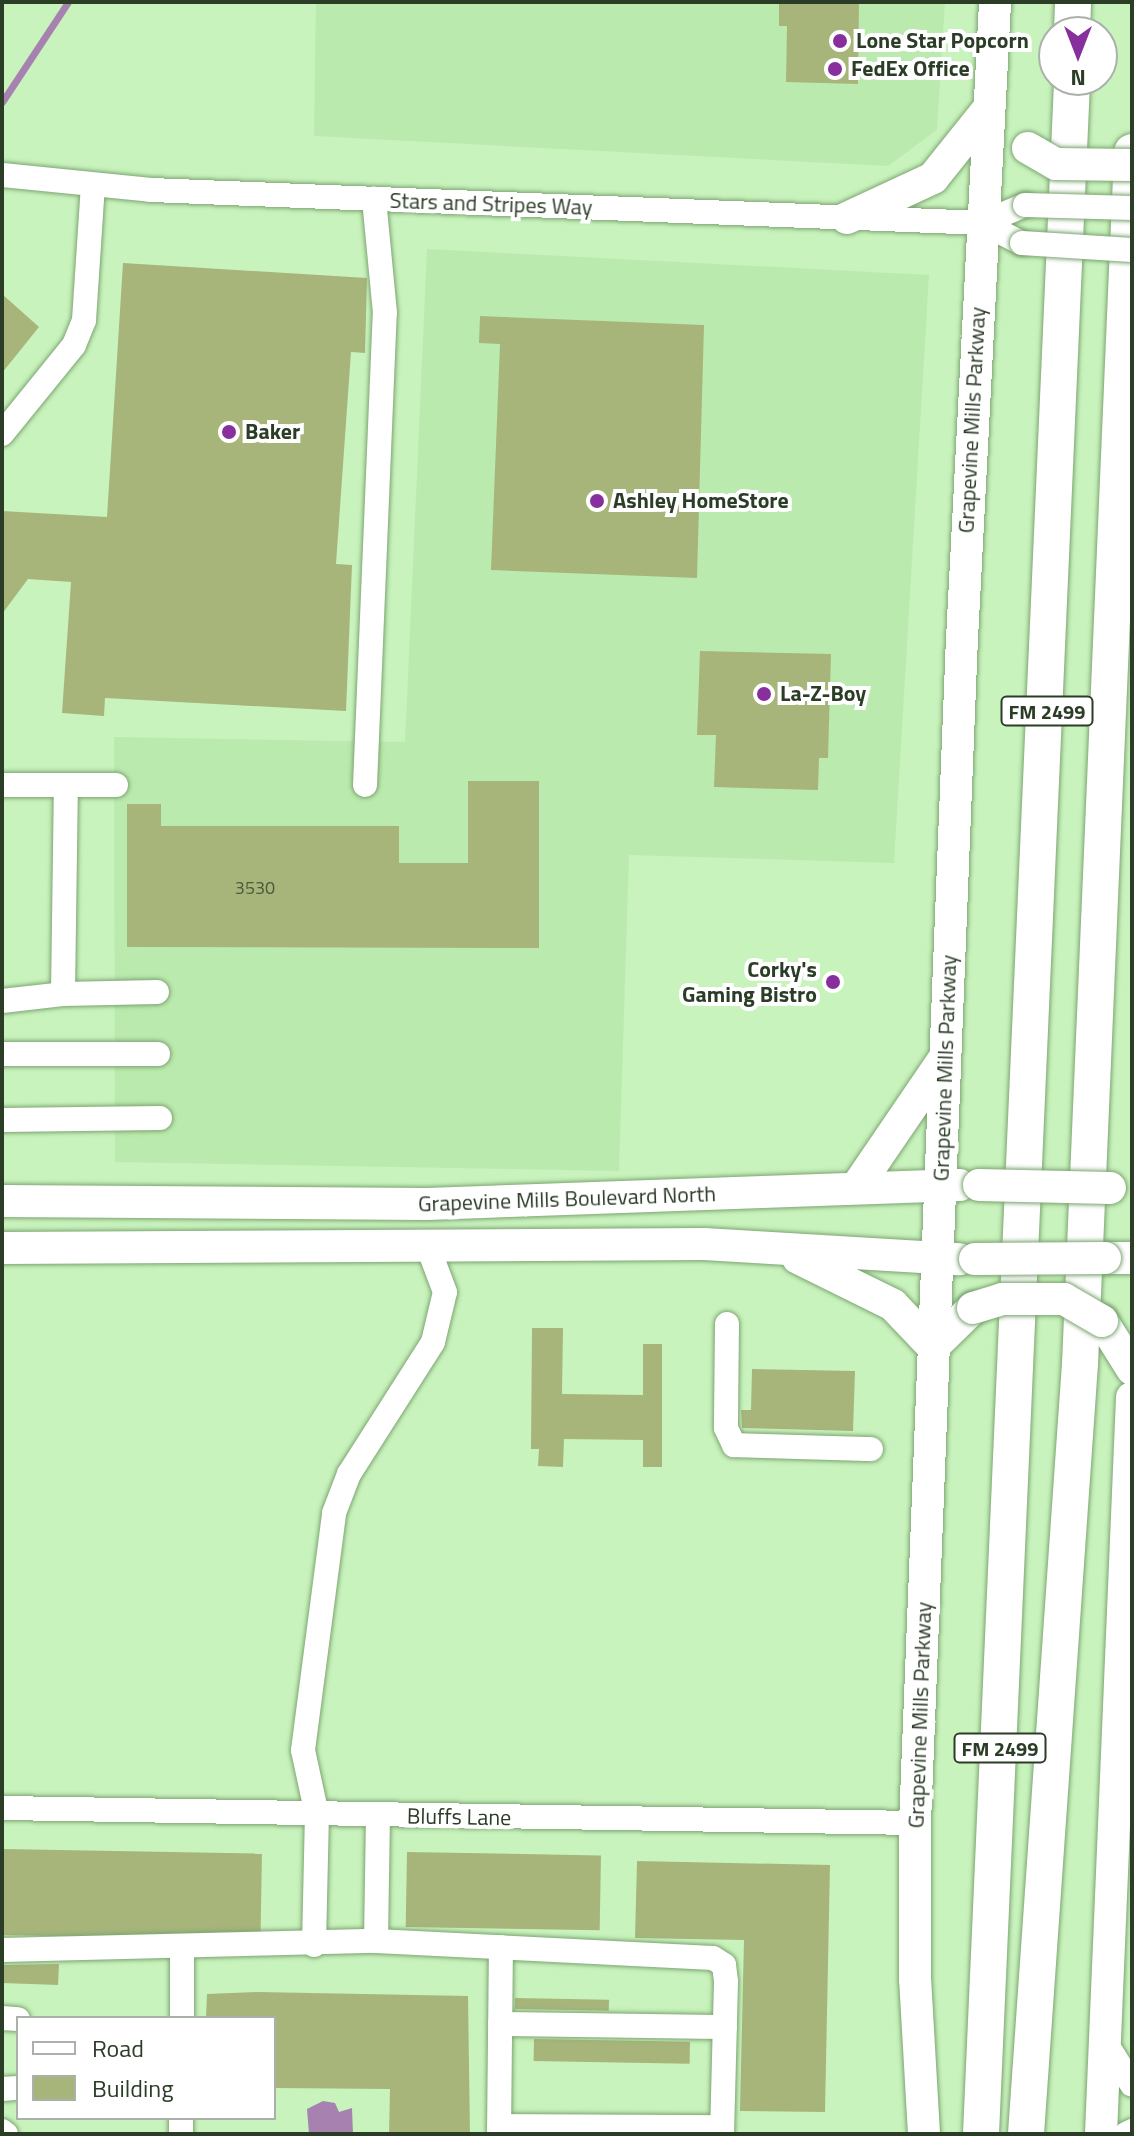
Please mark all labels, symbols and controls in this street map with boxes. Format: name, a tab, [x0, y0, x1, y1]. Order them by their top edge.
north arrow	[1038, 16, 1118, 96]
place label: Lone Star Popcorn	[856, 28, 1029, 54]
marker: Lone Star Popcorn	[831, 32, 849, 50]
place label: FedEx Office	[851, 56, 970, 82]
marker: FedEx Office	[826, 60, 844, 78]
text: N	[1070, 61, 1086, 95]
street label: Stars and Stripes Way	[389, 187, 593, 221]
street label: Grapevine Mills Parkway	[953, 306, 991, 534]
place label: Baker	[245, 419, 300, 445]
marker: Baker	[220, 423, 238, 441]
place label: Ashley HomeStore	[613, 488, 789, 514]
marker: Ashley HomeStore	[588, 492, 606, 510]
place label: La-Z-Boy	[780, 681, 866, 707]
marker: La-Z-Boy	[755, 685, 773, 703]
road number: FM 2499	[999, 695, 1095, 727]
house number: 3530	[235, 877, 275, 899]
street label: Grapevine Mills Parkway	[928, 954, 962, 1182]
place label: Corky's Gaming Bistro	[682, 956, 817, 1008]
marker: Corky's Gaming Bistro	[824, 973, 842, 991]
street label: Grapevine Mills Boulevard North	[418, 1181, 716, 1217]
street label: Grapevine Mills Parkway	[903, 1601, 937, 1829]
road number: FM 2499	[952, 1732, 1048, 1764]
street label: Bluffs Lane	[407, 1803, 511, 1831]
legend	[16, 2016, 276, 2120]
text: Road	[92, 2030, 144, 2066]
text: Building	[92, 2070, 174, 2106]

